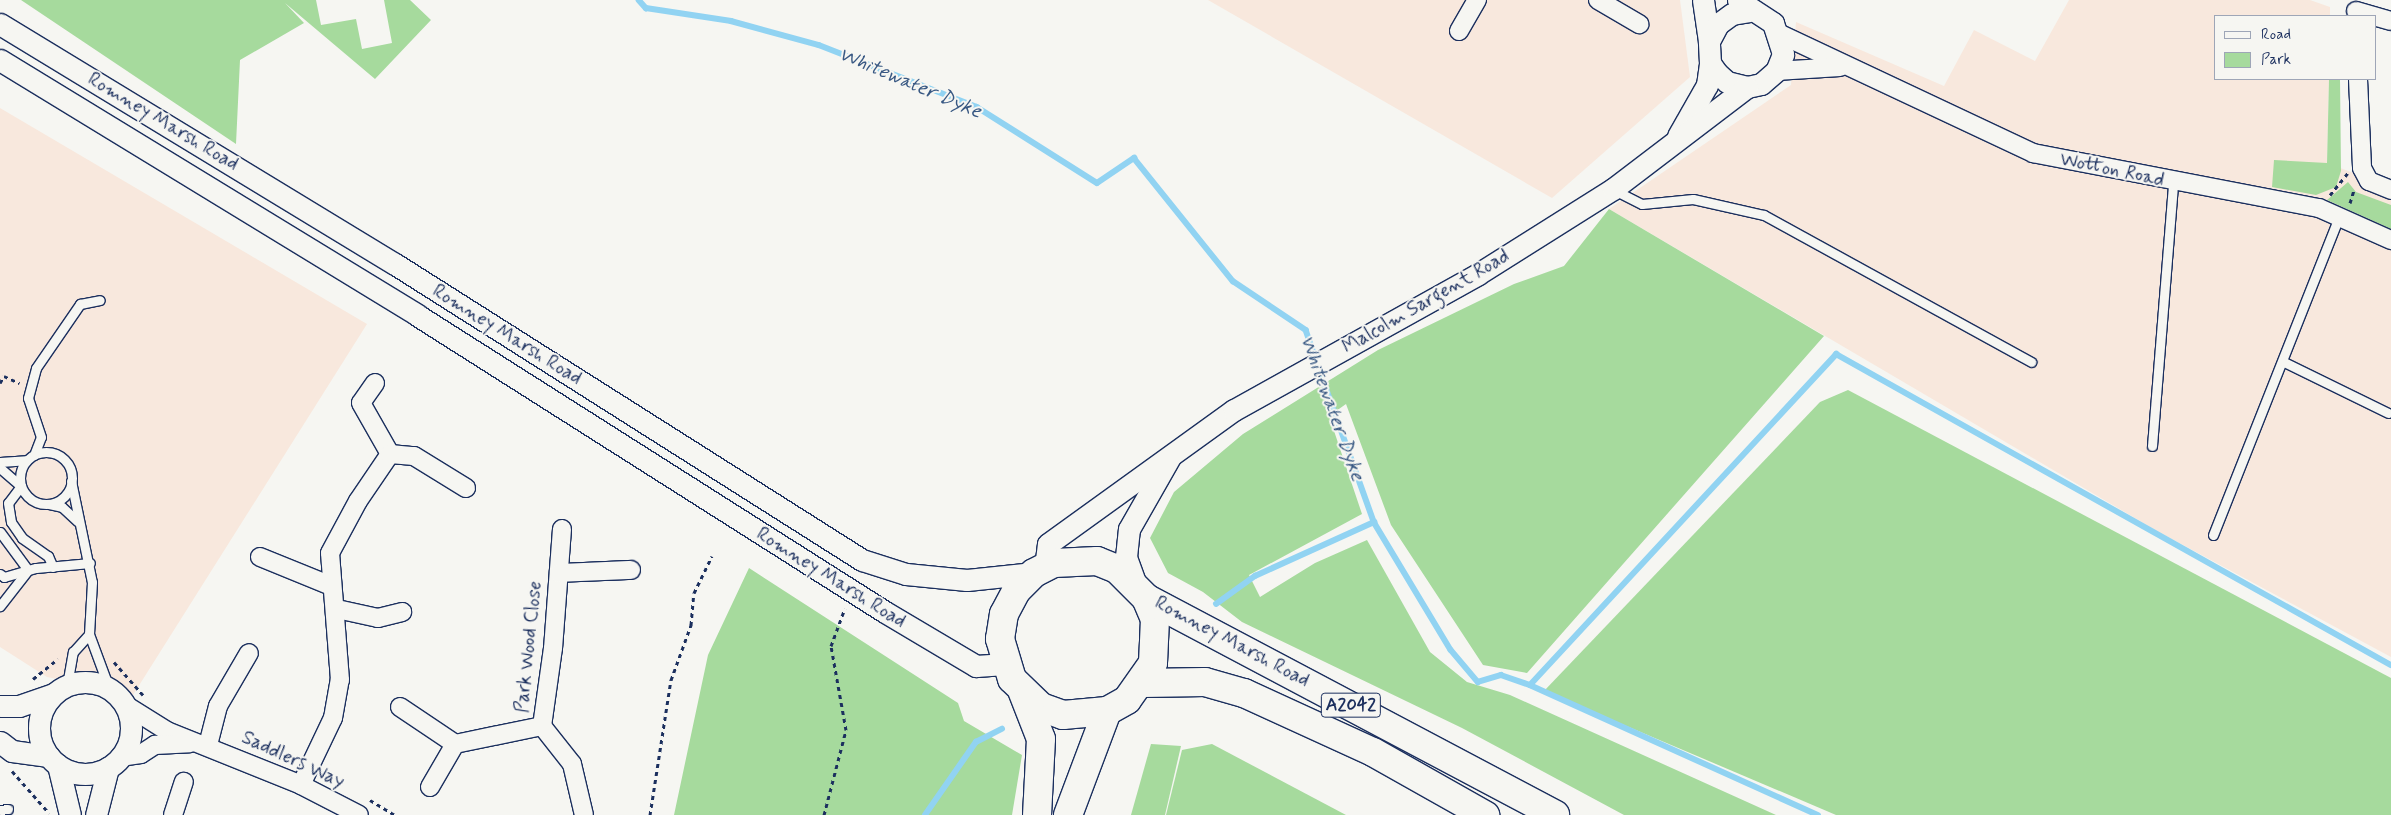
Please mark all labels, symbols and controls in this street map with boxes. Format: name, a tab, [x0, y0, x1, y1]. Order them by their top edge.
legend	[2214, 15, 2376, 80]
text: Road	[2261, 25, 2291, 45]
water label: Whitewater Dyke	[835, 42, 985, 124]
text: Park	[2261, 50, 2291, 70]
street label: Romney Marsh Road	[85, 69, 241, 175]
street label: Wotton Road	[2059, 148, 2165, 192]
street label: Malcolm Sargent Road	[1342, 247, 1510, 357]
street label: Romney Marsh Road	[430, 281, 584, 389]
water label: Whitewater Dyke	[1295, 332, 1369, 484]
street label: Romney Marsh Road	[754, 524, 908, 632]
street label: Park Wood Close	[511, 580, 547, 714]
street label: Romney Marsh Road	[1152, 592, 1312, 692]
road number: A2042	[1320, 690, 1382, 720]
street label: Saddlers Way	[238, 726, 348, 794]

